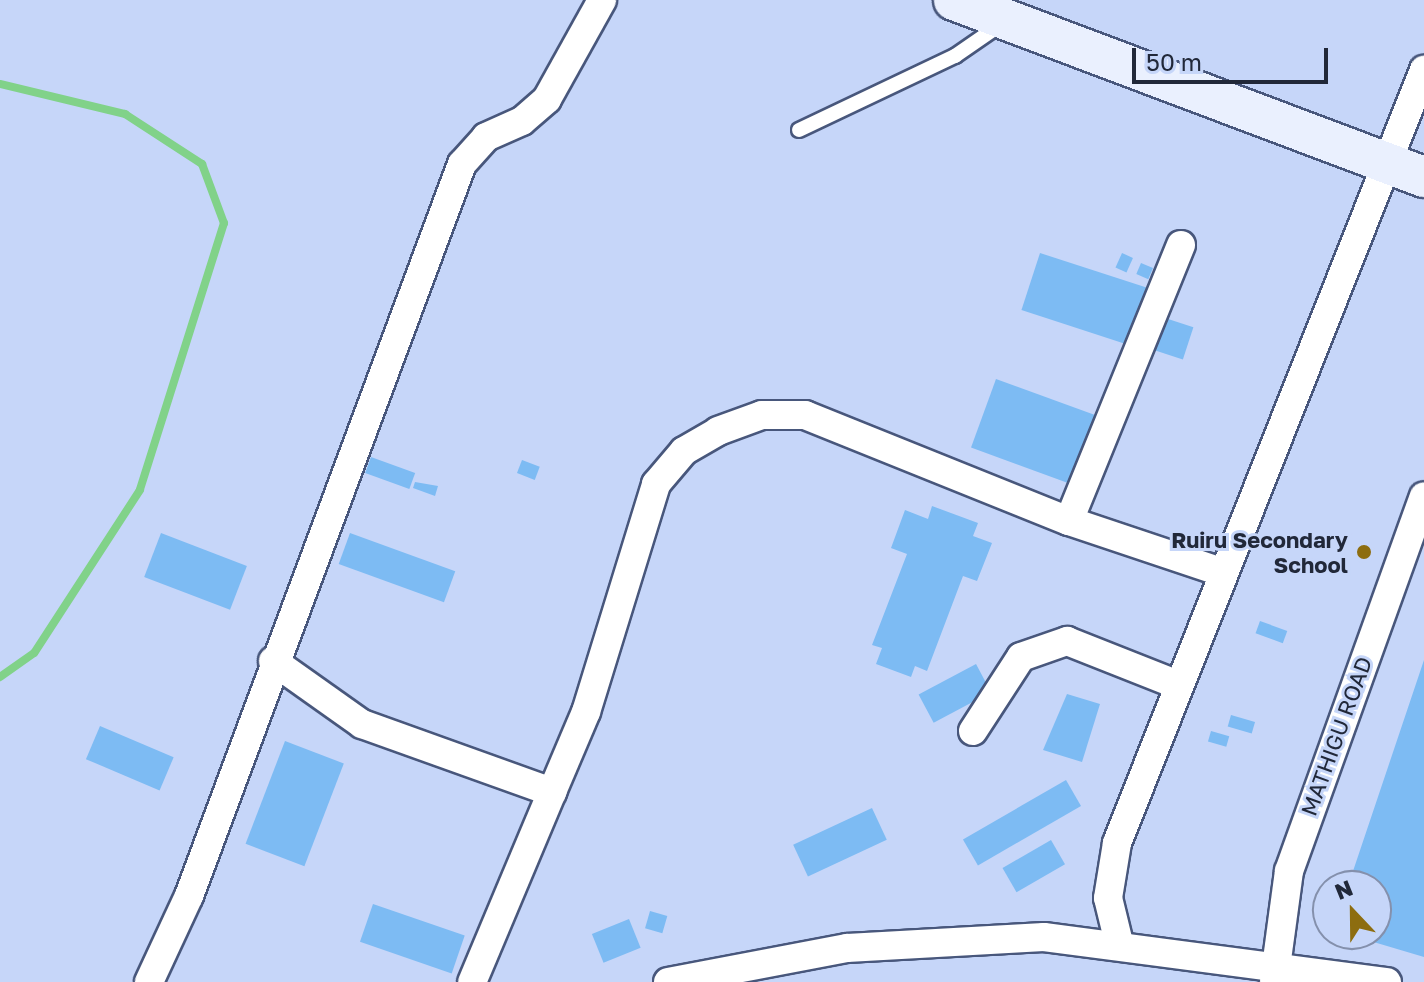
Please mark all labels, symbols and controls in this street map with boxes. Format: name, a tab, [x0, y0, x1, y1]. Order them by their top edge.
scale bar	[1136, 32, 1332, 82]
text: 50 m	[1146, 47, 1202, 76]
place label: Ruiru Secondary School	[1171, 526, 1348, 578]
marker: Ruiru Secondary School	[1355, 543, 1373, 561]
street label: MATHIGU ROAD	[1295, 653, 1377, 819]
north arrow	[1312, 870, 1392, 950]
text: N	[1331, 873, 1356, 905]

